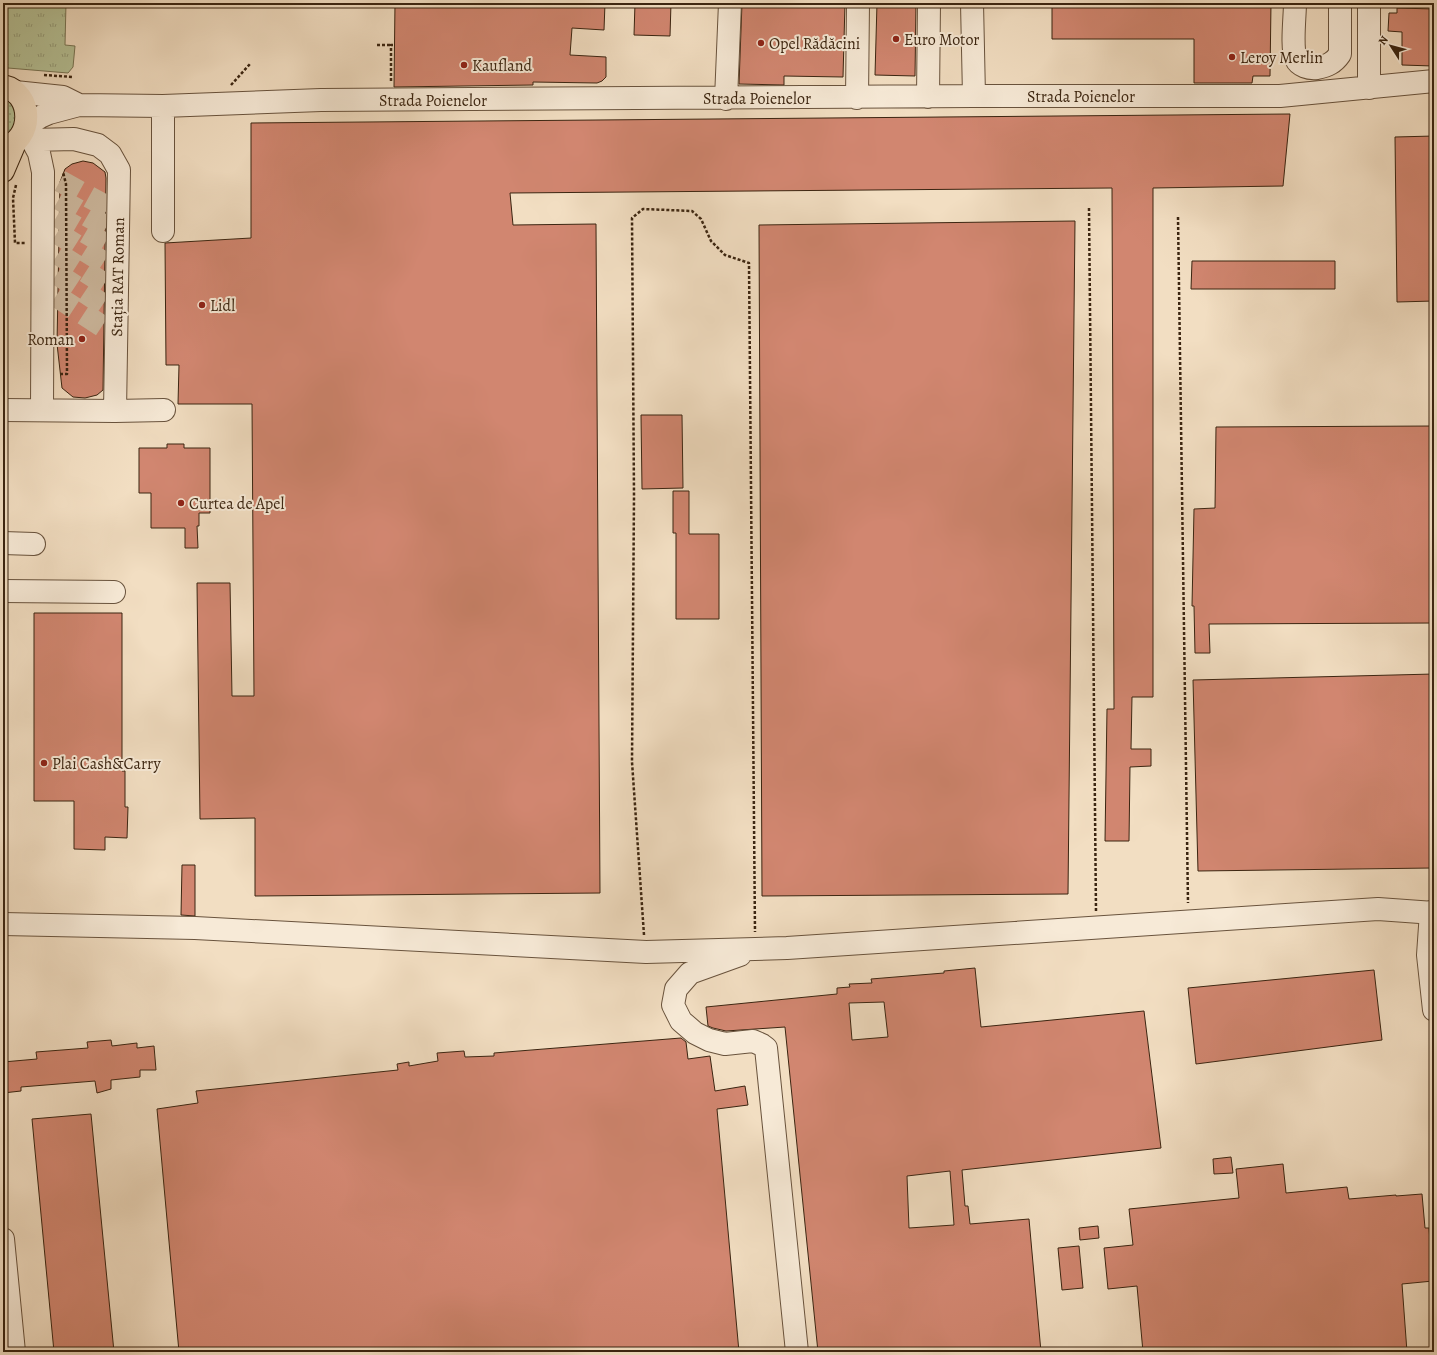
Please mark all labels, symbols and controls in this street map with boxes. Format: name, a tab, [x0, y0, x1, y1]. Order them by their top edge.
north arrow	[1371, 26, 1411, 66]
place label: Euro Motor	[904, 29, 979, 51]
place label: Opel Rădăcini	[769, 33, 860, 55]
text: N	[1375, 33, 1392, 48]
marker: Euro Motor	[891, 34, 901, 44]
marker: Opel Rădăcini	[756, 38, 766, 48]
place label: Leroy Merlin	[1240, 47, 1323, 69]
marker: Leroy Merlin	[1227, 52, 1237, 62]
place label: Kaufland	[472, 55, 532, 77]
marker: Kaufland	[459, 60, 469, 70]
street label: Strada Poienelor	[1027, 86, 1135, 108]
street label: Strada Poienelor	[703, 88, 811, 110]
street label: Strada Poienelor	[379, 90, 487, 112]
street label: Stația RAT Roman	[106, 217, 130, 337]
place label: Lidl	[210, 295, 235, 317]
marker: Lidl	[197, 300, 207, 310]
place label: Roman	[27, 329, 74, 351]
marker: Roman	[77, 334, 87, 344]
place label: Curtea de Apel	[189, 493, 284, 515]
marker: Curtea de Apel	[176, 498, 186, 508]
place label: Plai Cash&Carry	[52, 753, 161, 775]
marker: Plai Cash&Carry	[39, 758, 49, 768]

